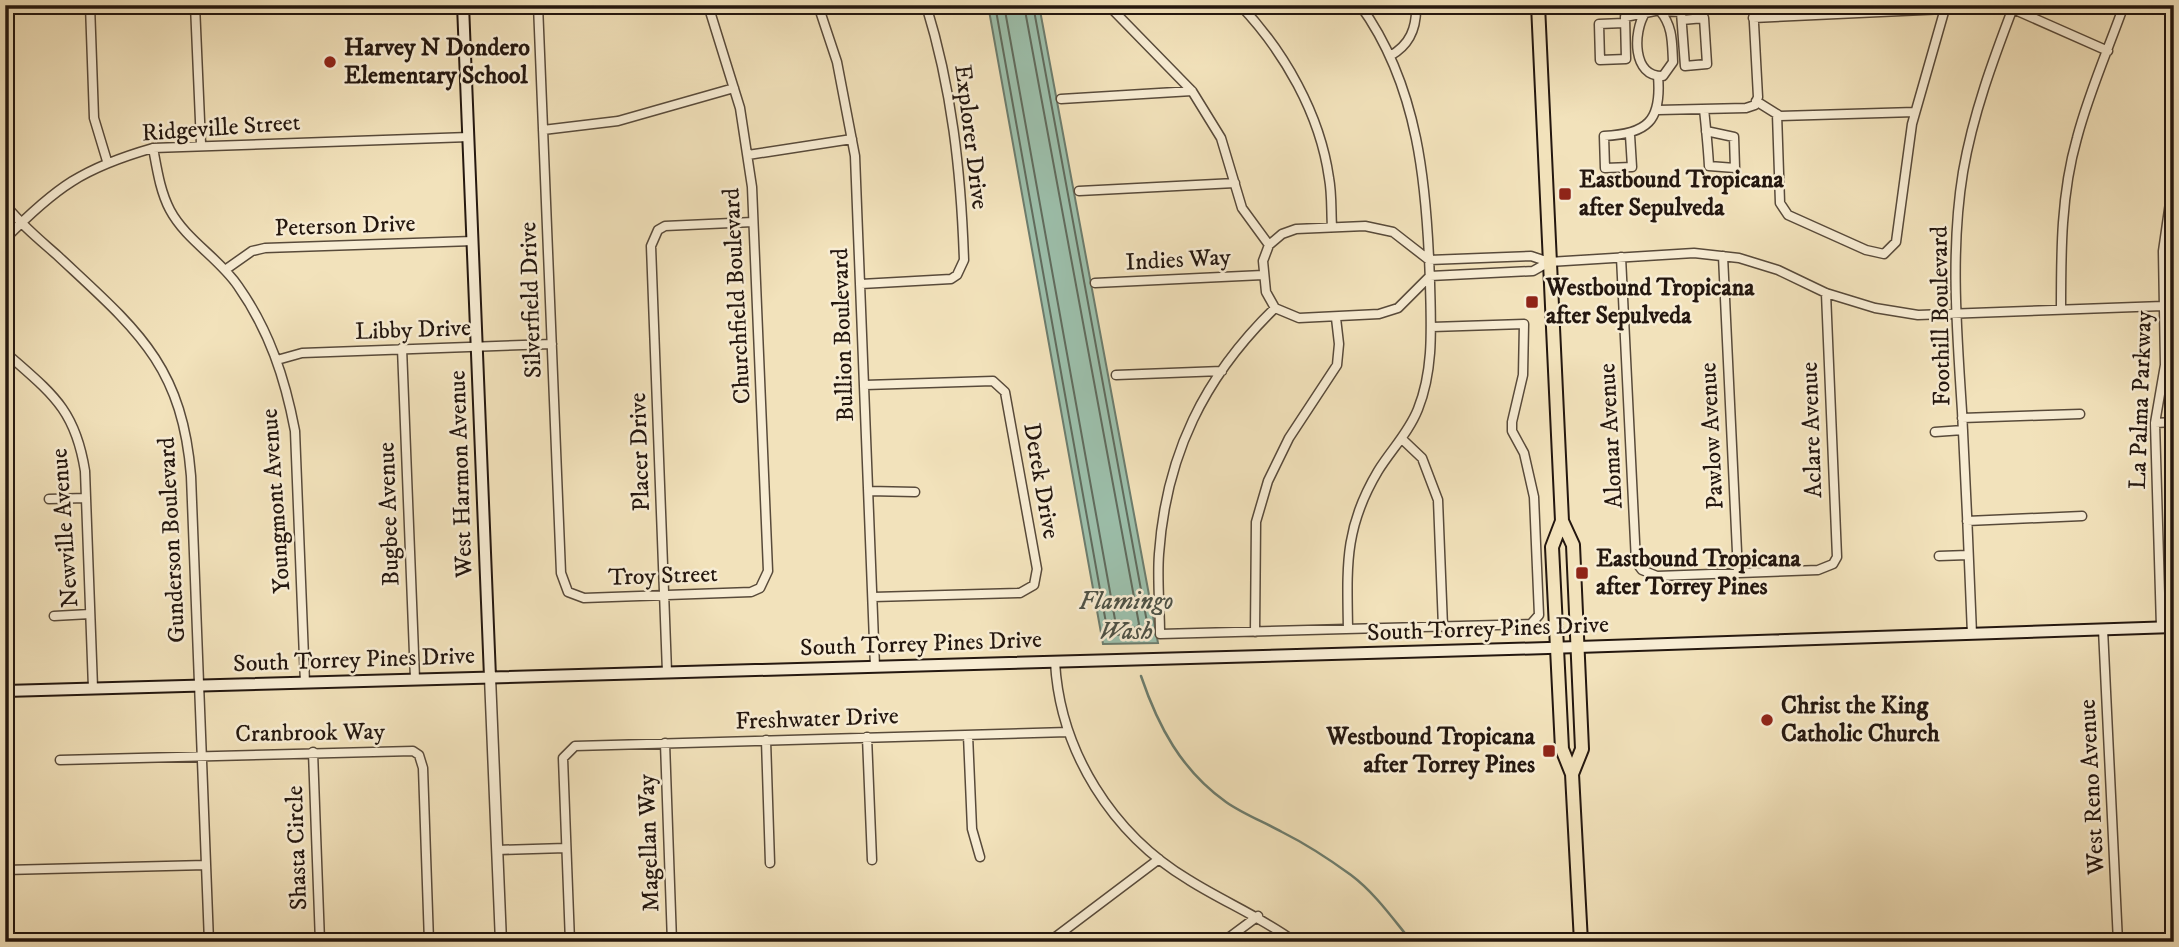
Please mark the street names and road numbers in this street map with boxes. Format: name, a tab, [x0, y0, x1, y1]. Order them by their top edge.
street label: Explorer Drive	[947, 63, 995, 211]
street label: Ridgeville Street	[141, 107, 302, 148]
street label: Churchfield Boulevard	[716, 187, 758, 405]
street label: Peterson Drive	[274, 209, 416, 243]
street label: Silverfield Drive	[513, 221, 549, 379]
street label: Foothill Boulevard	[1924, 226, 1958, 406]
street label: Indies Way	[1124, 242, 1232, 278]
street label: Bullion Boulevard	[825, 248, 861, 422]
street label: La Palma Parkway	[2123, 309, 2159, 490]
street label: Libby Drive	[355, 313, 472, 347]
street label: Aclare Avenue	[1795, 361, 1829, 499]
street label: Alomar Avenue	[1592, 362, 1630, 509]
street label: Pawlow Avenue	[1693, 362, 1731, 510]
street label: West Harmon Avenue	[442, 370, 480, 579]
street label: Placer Drive	[623, 392, 657, 512]
street label: Youngmont Avenue	[255, 408, 297, 594]
street label: Derek Drive	[1016, 421, 1066, 541]
street label: Gunderson Boulevard	[152, 436, 192, 644]
street label: Bugbee Avenue	[371, 442, 407, 586]
street label: Newville Avenue	[44, 447, 86, 609]
street label: Troy Street	[608, 559, 719, 593]
street label: South Torrey Pines Drive	[1367, 610, 1609, 648]
street label: South Torrey Pines Drive	[800, 625, 1042, 663]
street label: South Torrey Pines Drive	[233, 641, 475, 679]
street label: West Reno Avenue	[2072, 698, 2112, 877]
street label: Freshwater Drive	[735, 701, 899, 737]
street label: Cranbrook Way	[235, 717, 386, 749]
street label: Magellan Way	[632, 773, 666, 913]
street label: Shasta Circle	[280, 785, 314, 911]

